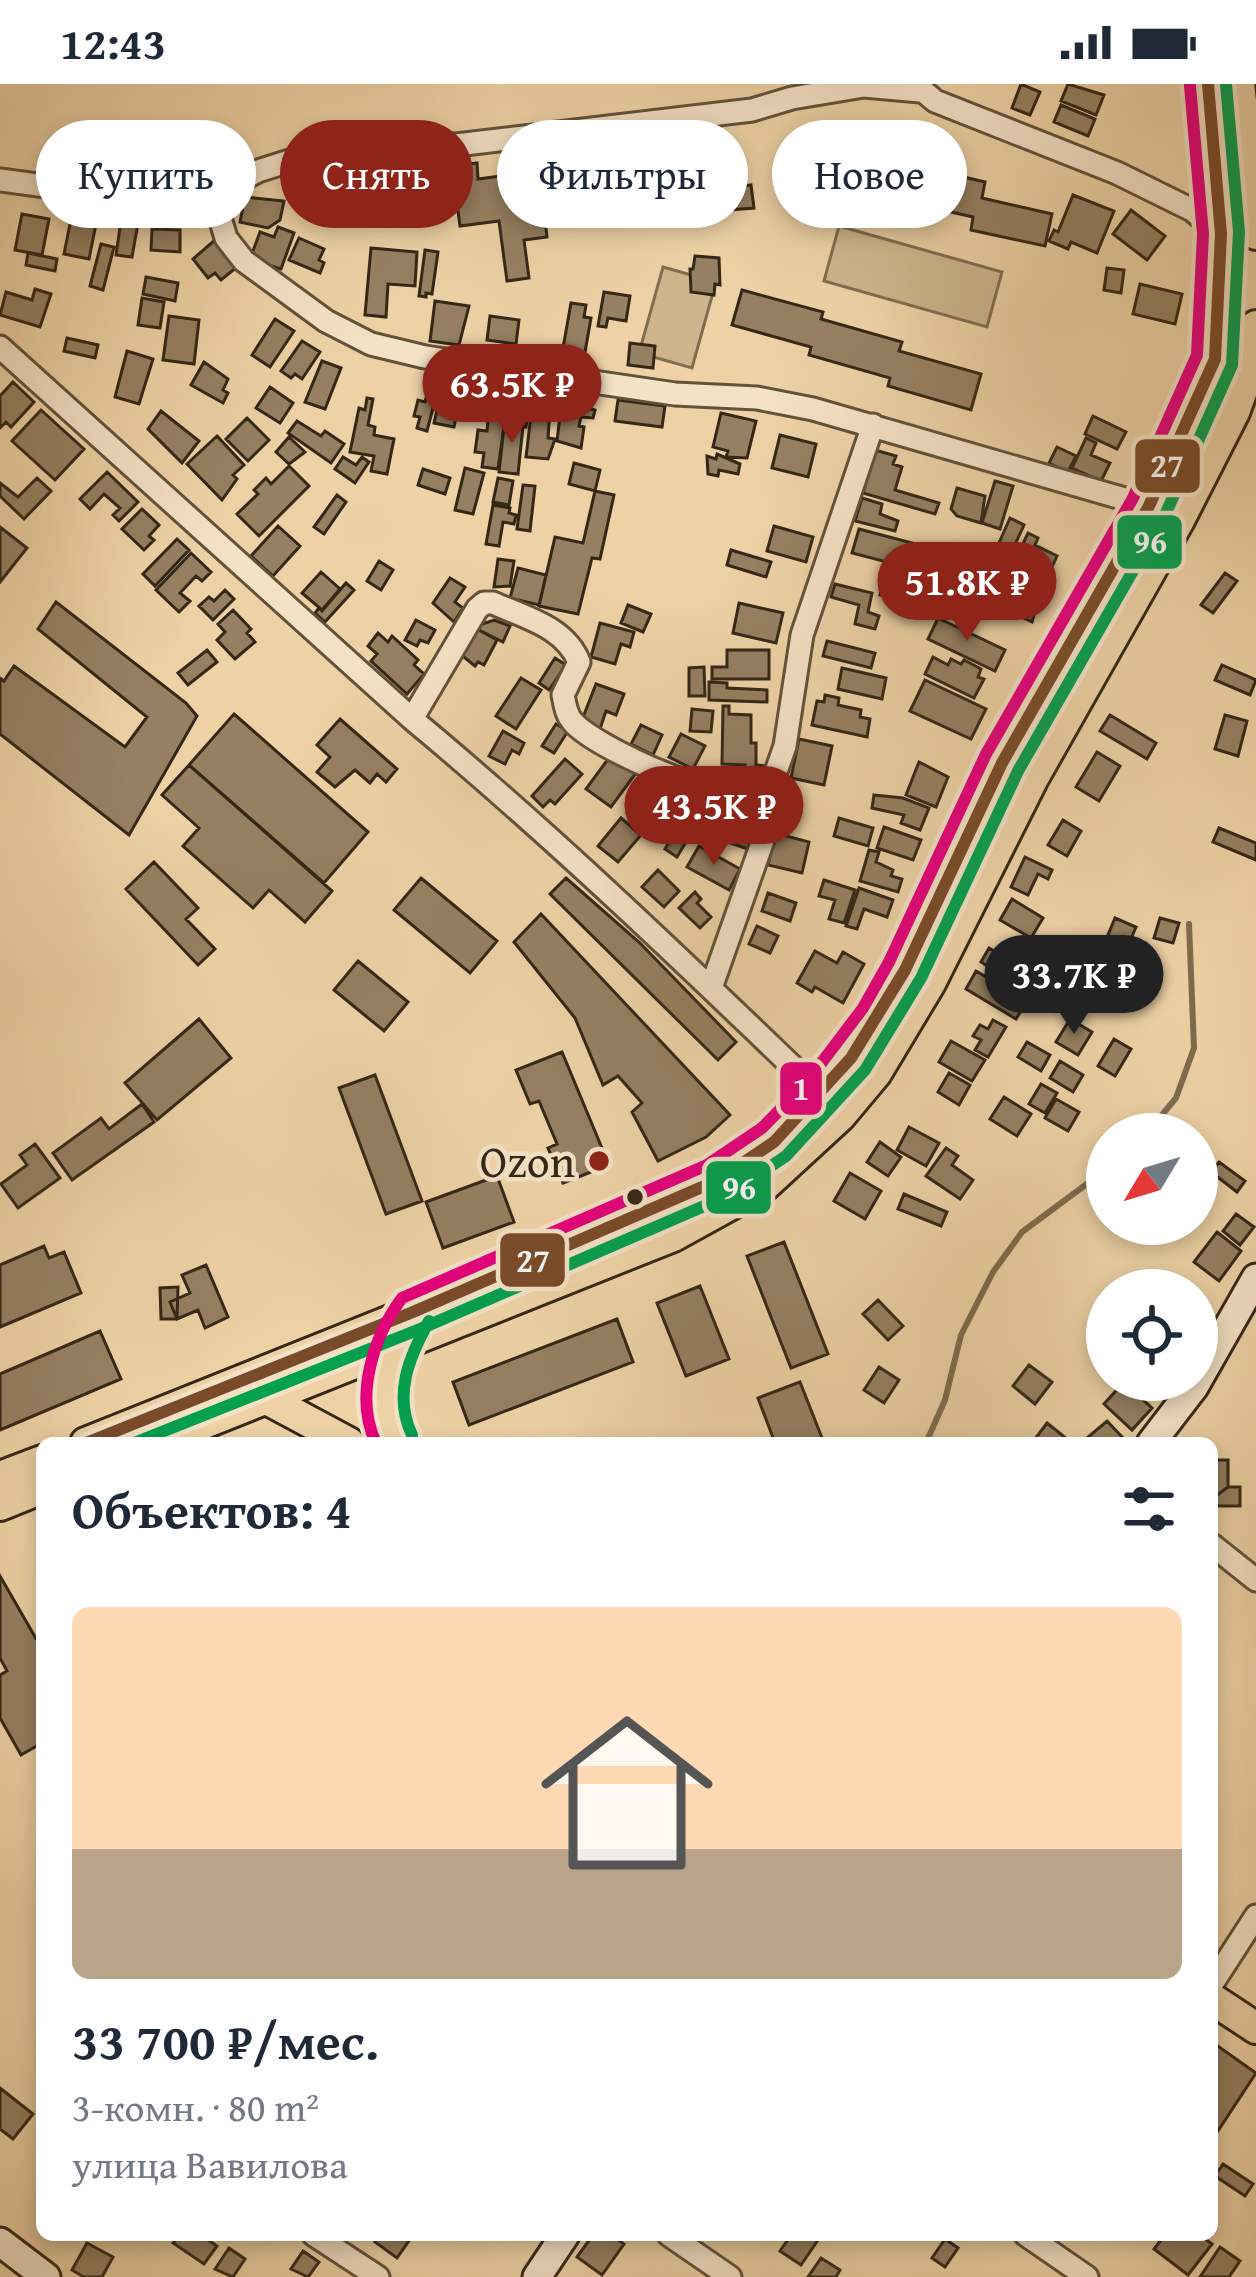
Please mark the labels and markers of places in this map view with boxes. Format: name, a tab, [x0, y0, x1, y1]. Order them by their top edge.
pin: 63.5K ₽	[401, 344, 623, 446]
pin: 51.8K ₽	[856, 542, 1078, 644]
pin: 43.5K ₽	[603, 766, 825, 868]
pin: 33.7K ₽	[963, 935, 1185, 1037]
place label: Ozon	[480, 1128, 575, 1193]
marker: Ozon	[586, 1148, 612, 1174]
unlabelled marker	[624, 1186, 646, 1208]

